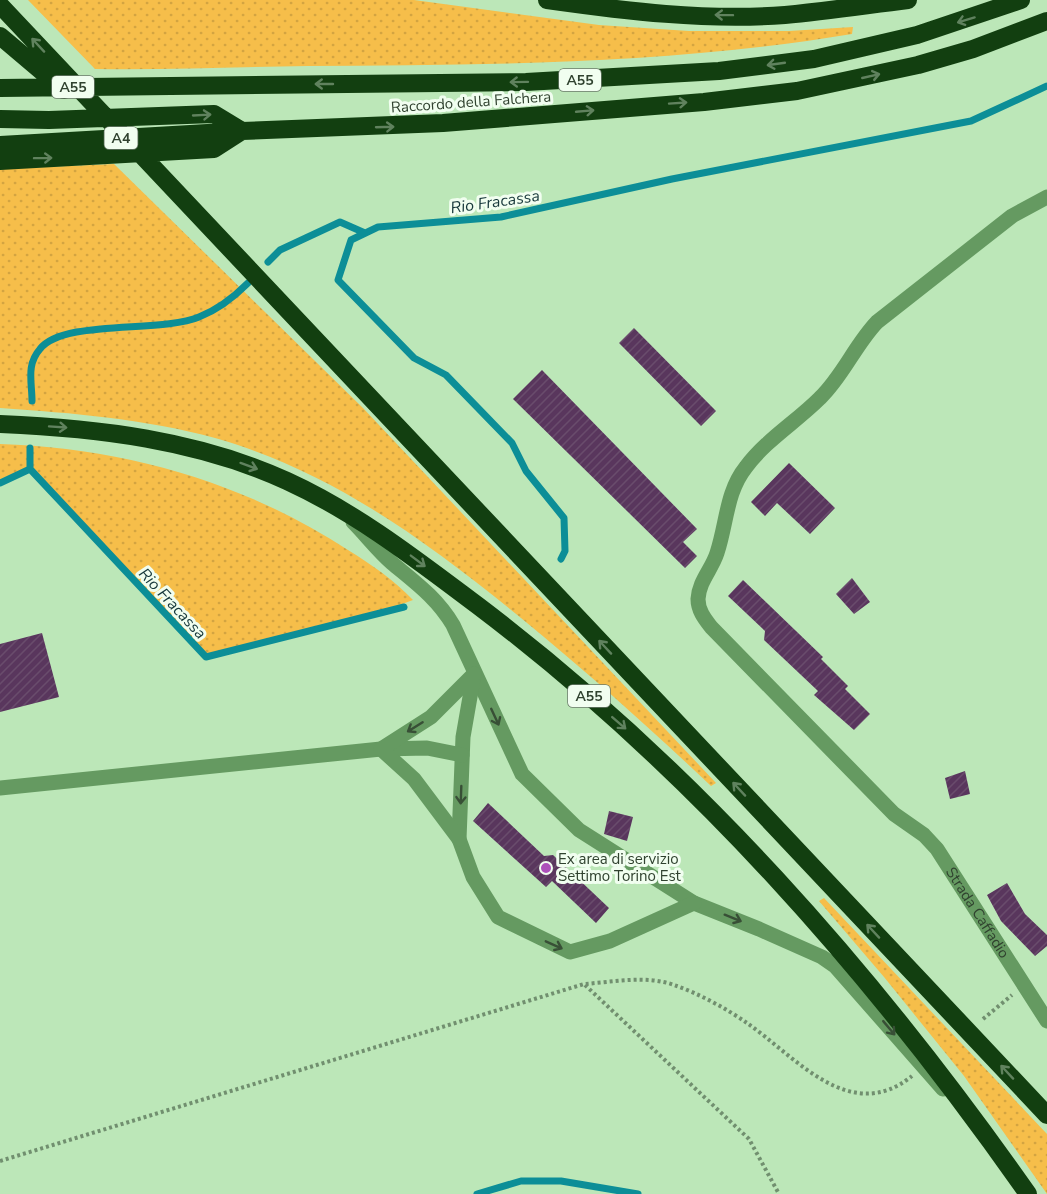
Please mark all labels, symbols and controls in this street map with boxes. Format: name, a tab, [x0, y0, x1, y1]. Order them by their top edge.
one-way arrow	[715, 9, 735, 21]
one-way arrow	[957, 15, 976, 26]
one-way arrow	[30, 37, 45, 52]
one-way arrow	[767, 58, 787, 69]
road number: A55	[559, 69, 601, 91]
one-way arrow	[861, 70, 881, 81]
road number: A55	[52, 76, 94, 98]
one-way arrow	[509, 76, 529, 87]
one-way arrow	[314, 78, 334, 90]
street label: Raccordo della Falchera	[390, 86, 552, 118]
one-way arrow	[668, 98, 688, 109]
one-way arrow	[574, 105, 594, 116]
one-way arrow	[191, 109, 211, 120]
one-way arrow	[374, 121, 394, 132]
road number: A4	[104, 127, 138, 149]
one-way arrow	[32, 152, 52, 163]
water label: Rio Fracassa	[449, 185, 541, 219]
one-way arrow	[48, 422, 68, 433]
one-way arrow	[239, 462, 258, 473]
one-way arrow	[410, 555, 426, 567]
water label: Rio Fracassa	[134, 563, 211, 644]
one-way arrow	[598, 640, 612, 655]
road number: A55	[568, 685, 610, 707]
one-way arrow	[489, 707, 501, 725]
one-way arrow	[611, 716, 626, 730]
one-way arrow	[407, 721, 424, 734]
one-way arrow	[732, 781, 746, 796]
one-way arrow	[455, 784, 466, 804]
place label: Ex area di servizio Settimo Torino Est	[558, 849, 682, 886]
marker: Ex area di servizio Settimo Torino Est	[539, 861, 553, 875]
street label: Strada Caffadio	[941, 863, 1014, 962]
one-way arrow	[723, 913, 741, 924]
one-way arrow	[866, 923, 880, 938]
one-way arrow	[545, 940, 563, 952]
one-way arrow	[882, 1020, 896, 1035]
one-way arrow	[1000, 1065, 1014, 1080]

